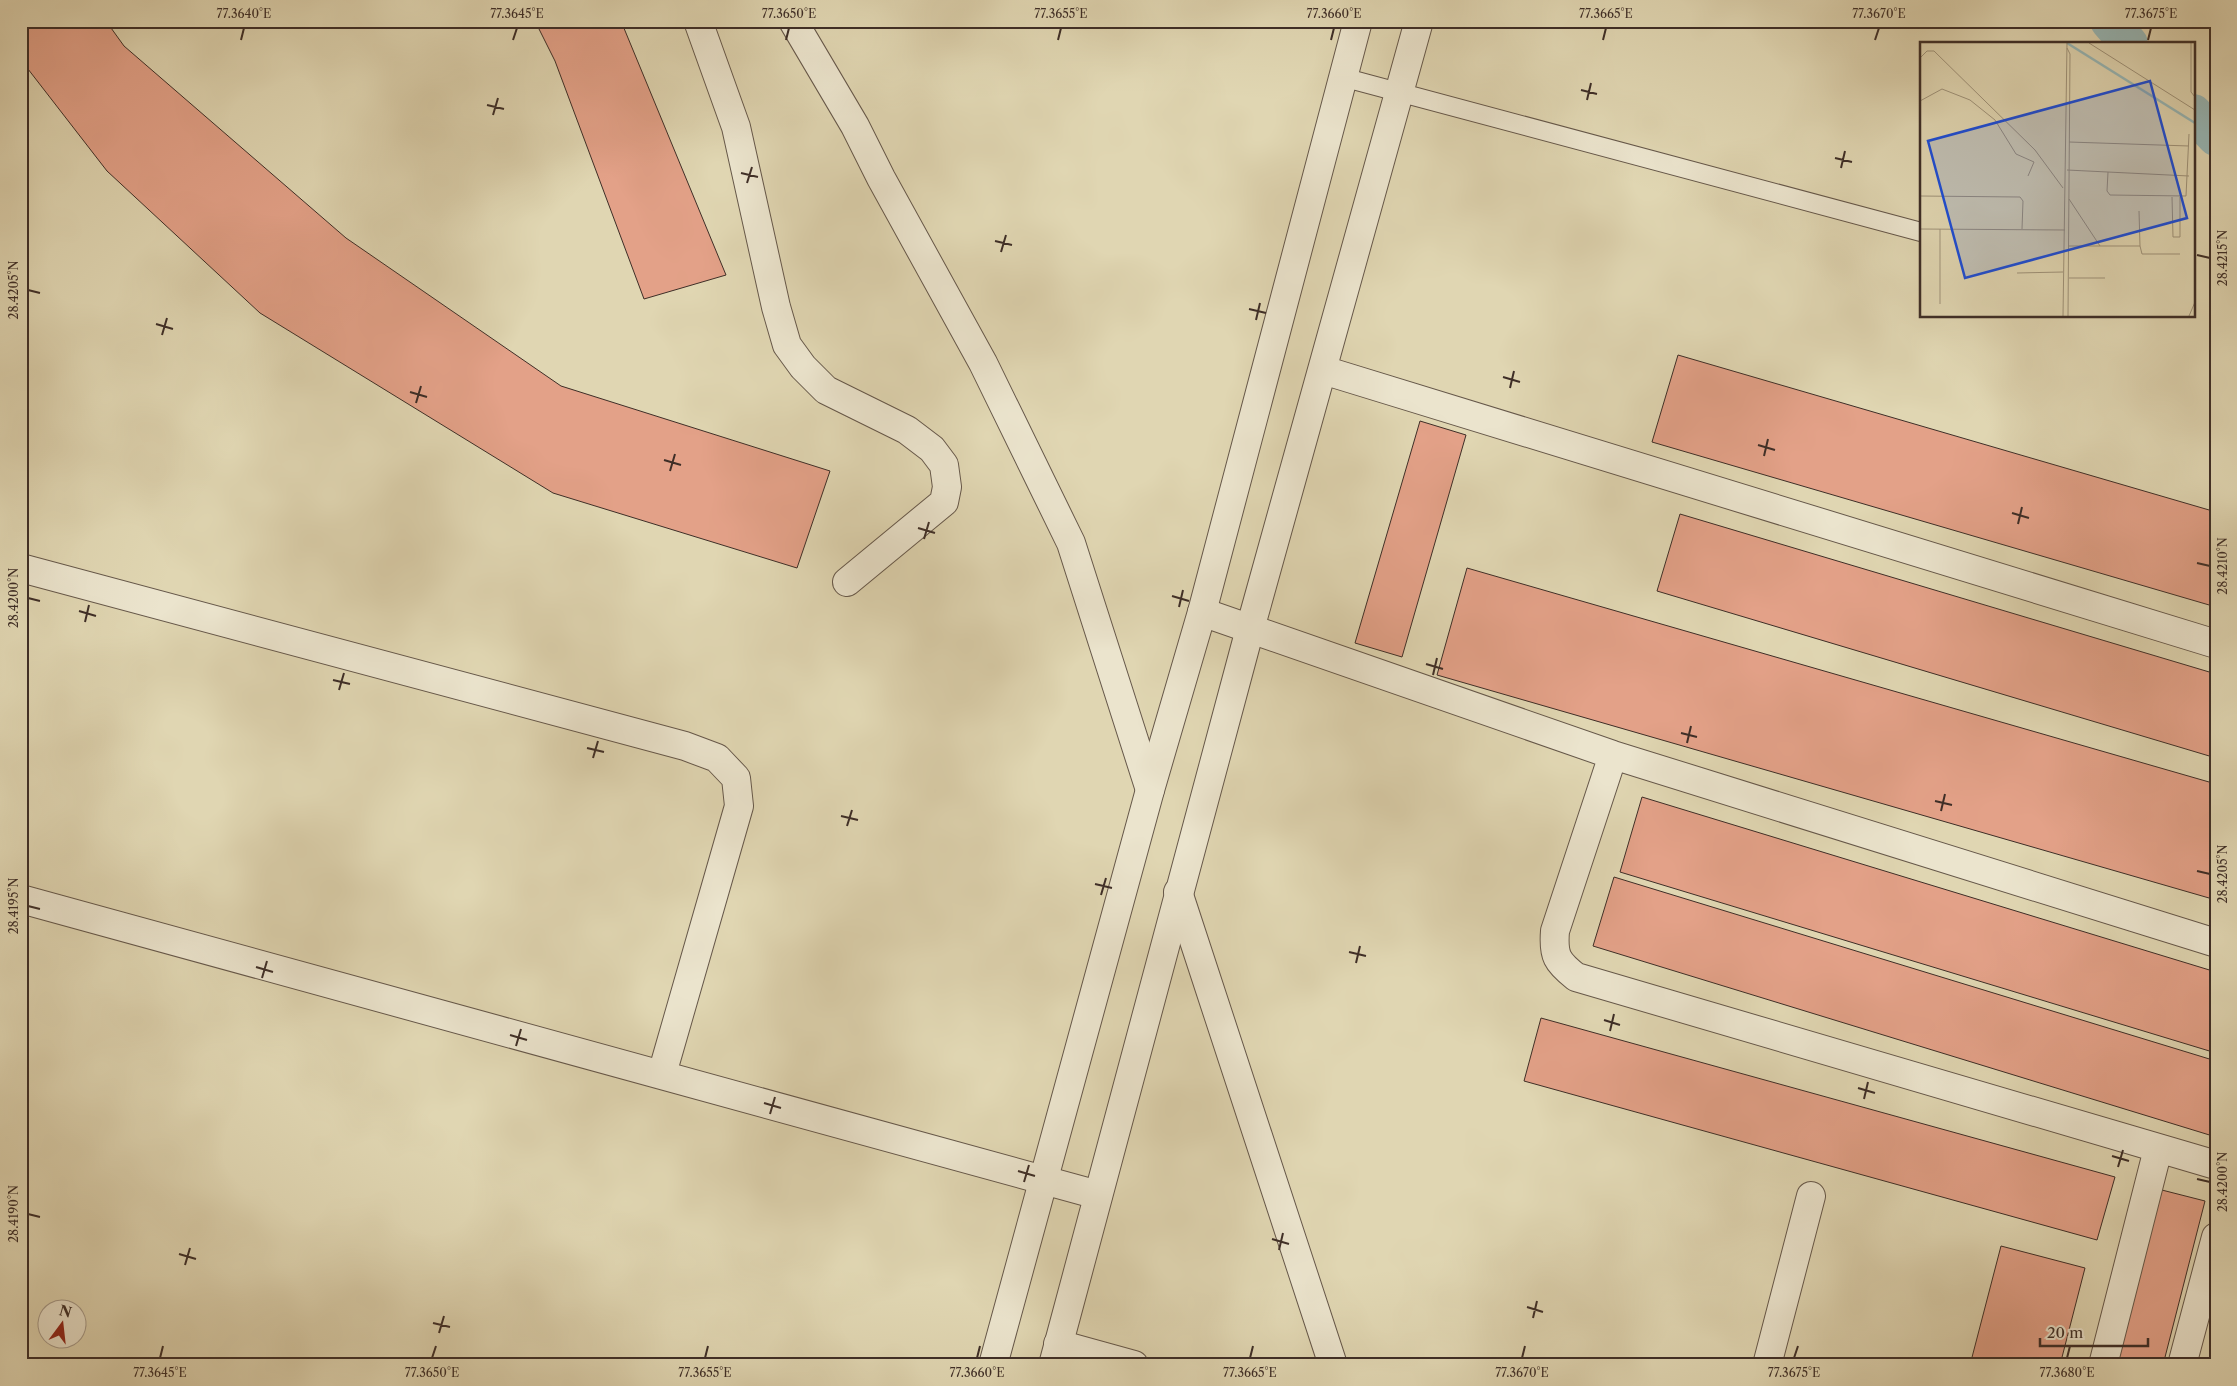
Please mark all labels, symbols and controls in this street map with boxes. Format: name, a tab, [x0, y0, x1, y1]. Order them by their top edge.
text: 77.3640°E	[217, 6, 271, 21]
text: 77.3645°E	[490, 6, 544, 21]
text: 77.3650°E	[762, 6, 816, 21]
text: 77.3655°E	[1034, 6, 1088, 21]
text: 77.3660°E	[1307, 6, 1361, 21]
text: 77.3665°E	[1579, 6, 1633, 21]
text: 77.3670°E	[1852, 6, 1906, 21]
text: 77.3675°E	[2125, 6, 2177, 21]
inset map	[1920, 42, 2194, 318]
text: 28.4215°N	[2215, 230, 2230, 286]
text: 28.4205°N	[6, 260, 21, 320]
text: 28.4210°N	[2215, 537, 2230, 595]
text: 28.4200°N	[6, 568, 21, 628]
text: 28.4205°N	[2215, 844, 2230, 904]
text: 28.4195°N	[6, 878, 21, 934]
text: 28.4200°N	[2215, 1152, 2230, 1212]
text: 28.4190°N	[6, 1185, 21, 1243]
north arrow	[38, 1298, 88, 1348]
text: N	[57, 1301, 74, 1322]
scale bar	[2040, 1316, 2147, 1348]
text: 20 m	[2047, 1323, 2083, 1342]
text: 77.3645°E	[133, 1365, 187, 1380]
text: 77.3650°E	[405, 1365, 459, 1380]
text: 77.3655°E	[678, 1365, 732, 1380]
text: 77.3660°E	[950, 1365, 1004, 1380]
text: 77.3665°E	[1223, 1365, 1277, 1380]
text: 77.3670°E	[1495, 1365, 1549, 1380]
text: 77.3675°E	[1768, 1365, 1820, 1380]
text: 77.3680°E	[2040, 1365, 2094, 1380]

